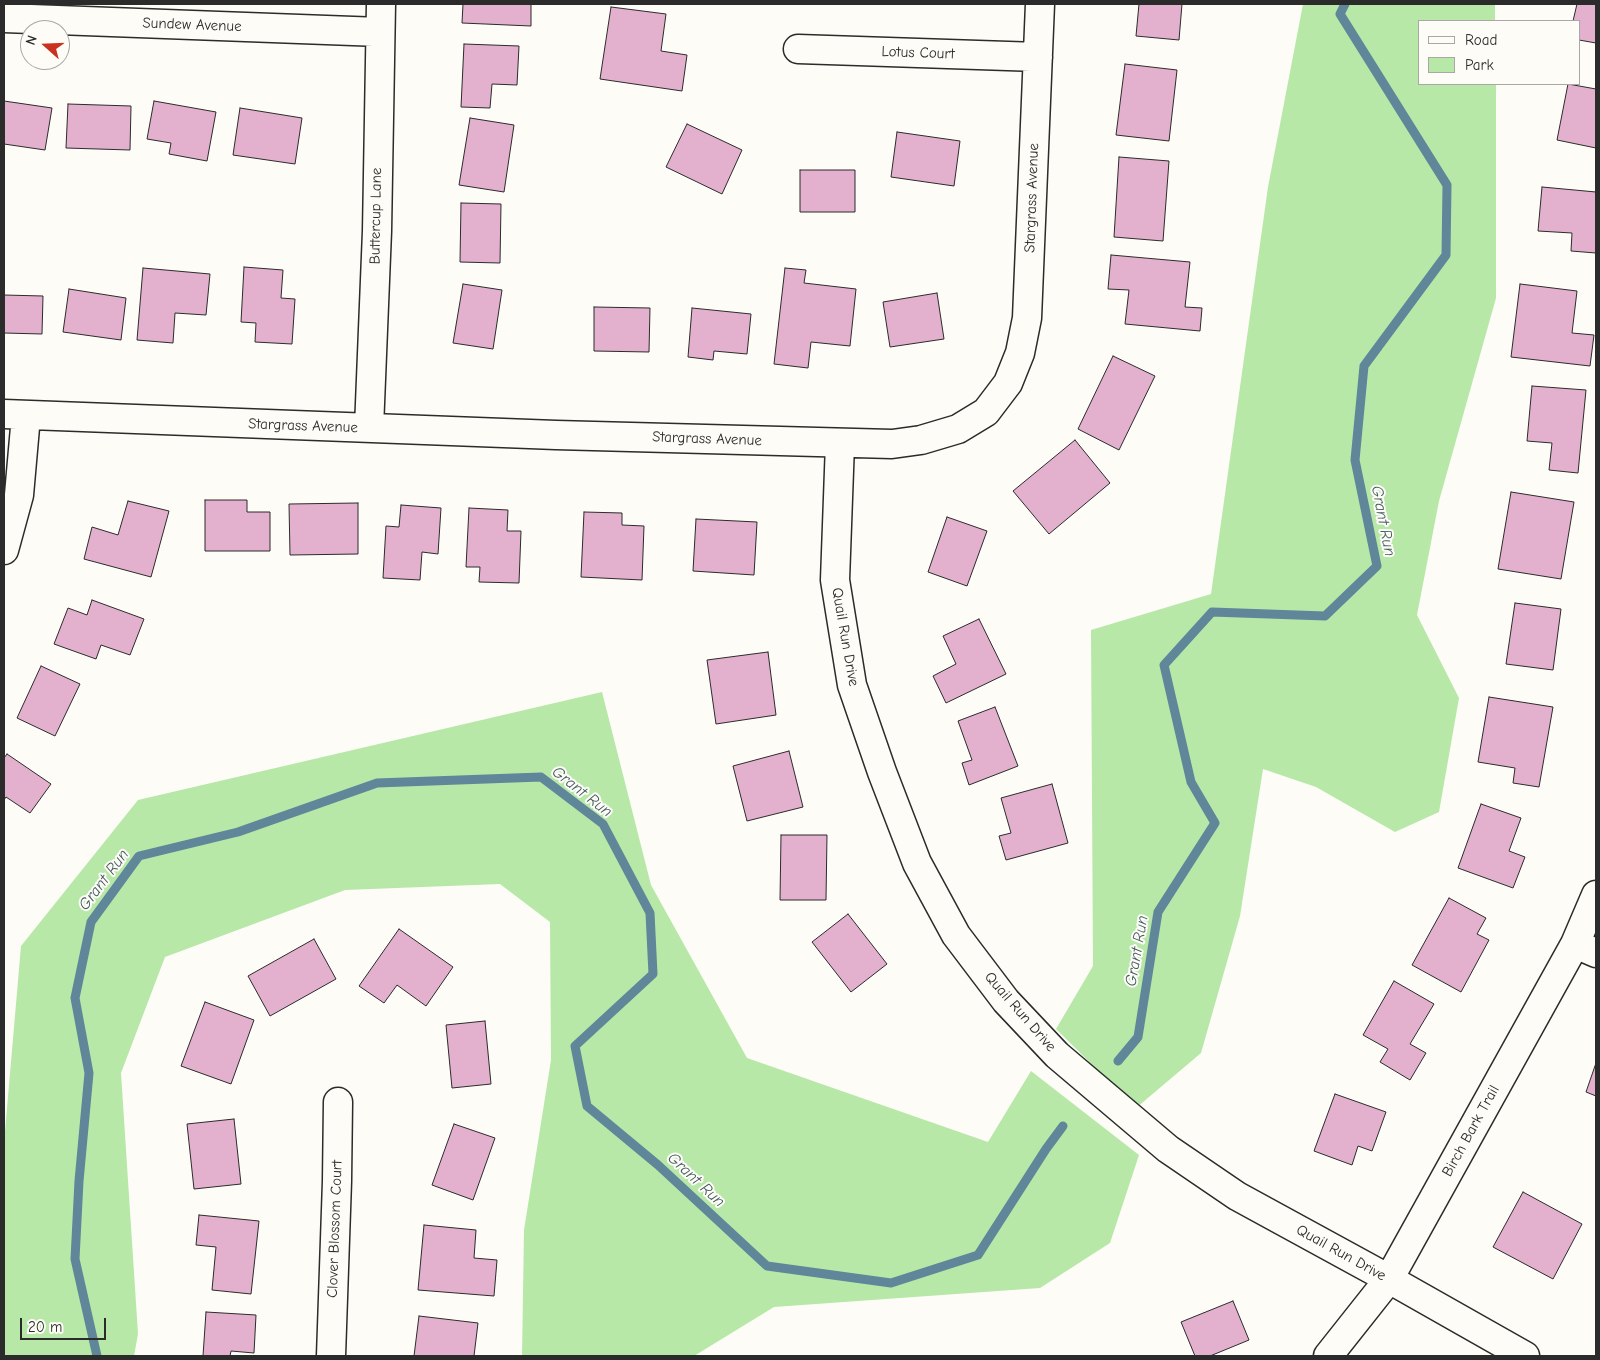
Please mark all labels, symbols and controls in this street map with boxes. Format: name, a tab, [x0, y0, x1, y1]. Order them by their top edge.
street label: Sundew Avenue	[142, 14, 242, 36]
north arrow	[20, 20, 70, 70]
legend	[1418, 20, 1580, 85]
text: Road	[1465, 31, 1497, 49]
text: N	[22, 33, 41, 47]
street label: Lotus Court	[881, 43, 955, 63]
text: Park	[1465, 56, 1494, 74]
street label: Stargrass Avenue	[1021, 143, 1043, 253]
street label: Buttercup Lane	[366, 167, 386, 265]
street label: Stargrass Avenue	[248, 415, 358, 437]
street label: Stargrass Avenue	[652, 428, 762, 450]
water label: Grant Run	[1367, 484, 1399, 558]
street label: Quail Run Drive	[827, 586, 863, 688]
water label: Grant Run	[548, 762, 616, 822]
water label: Grant Run	[75, 846, 133, 914]
water label: Grant Run	[1121, 914, 1153, 988]
street label: Quail Run Drive	[980, 968, 1060, 1056]
street label: Birch Bark Trail	[1438, 1082, 1504, 1180]
water label: Grant Run	[663, 1149, 729, 1211]
street label: Clover Blossom Court	[324, 1160, 346, 1298]
street label: Quail Run Drive	[1293, 1221, 1389, 1285]
scale bar	[22, 1308, 109, 1340]
text: 20 m	[28, 1318, 62, 1336]

